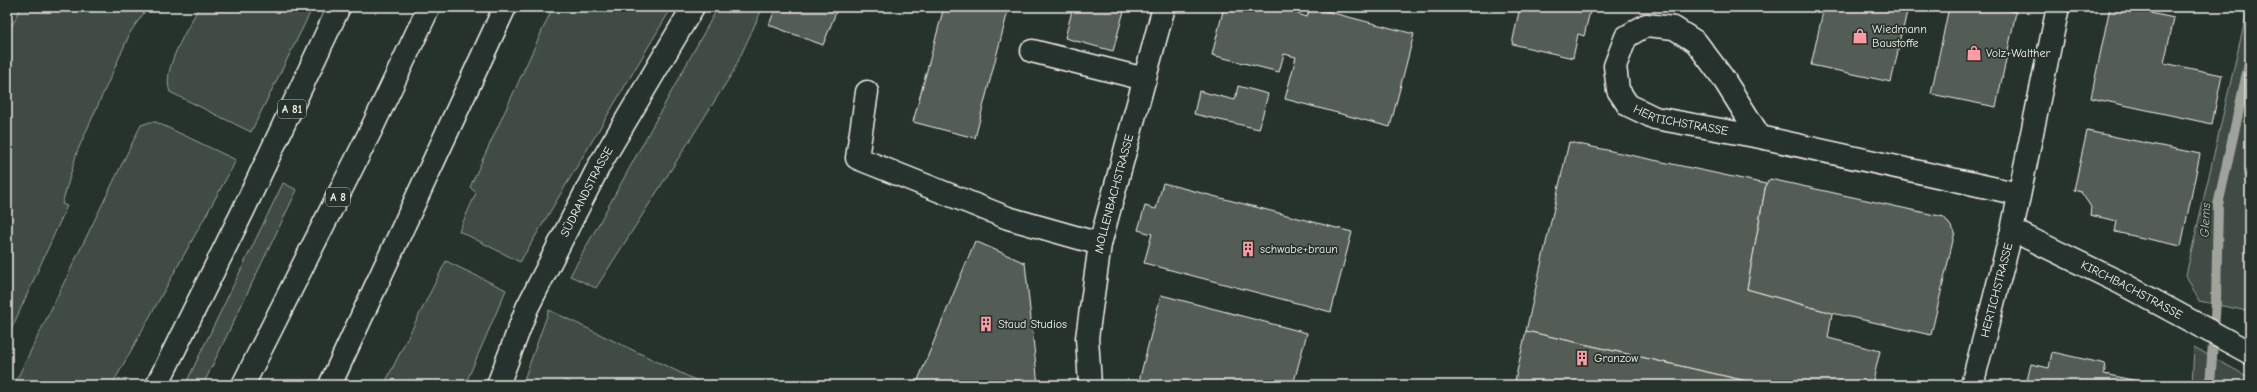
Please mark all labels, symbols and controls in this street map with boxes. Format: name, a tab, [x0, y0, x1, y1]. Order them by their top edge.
place label: Wiedmann Baustoffe	[1872, 22, 1927, 50]
shop icon: Wiedmann Baustoffe	[1851, 27, 1869, 45]
shop icon: Volz+Walther	[1965, 44, 1983, 62]
place label: Volz+Walther	[1986, 46, 2051, 60]
road number: A 81	[278, 100, 306, 118]
street label: HERTICHSTRASSE	[1631, 102, 1729, 138]
street label: MOLLENBACHSTRASSE	[1092, 133, 1136, 254]
street label: SÜDRANDSTRASSE	[557, 144, 616, 239]
road number: A 8	[326, 188, 350, 206]
water label: Glems	[2197, 202, 2213, 238]
building icon: schwabe+braun	[1239, 240, 1257, 258]
street label: HERTICHSTRASSE	[1978, 241, 2015, 339]
place label: schwabe+braun	[1260, 242, 1338, 256]
street label: KIRCHBACHSTRASSE	[2079, 258, 2185, 322]
building icon: Staud Studios	[977, 315, 995, 333]
place label: Staud Studios	[998, 317, 1067, 331]
building icon: Granzow	[1573, 349, 1591, 367]
place label: Granzow	[1594, 351, 1639, 365]

